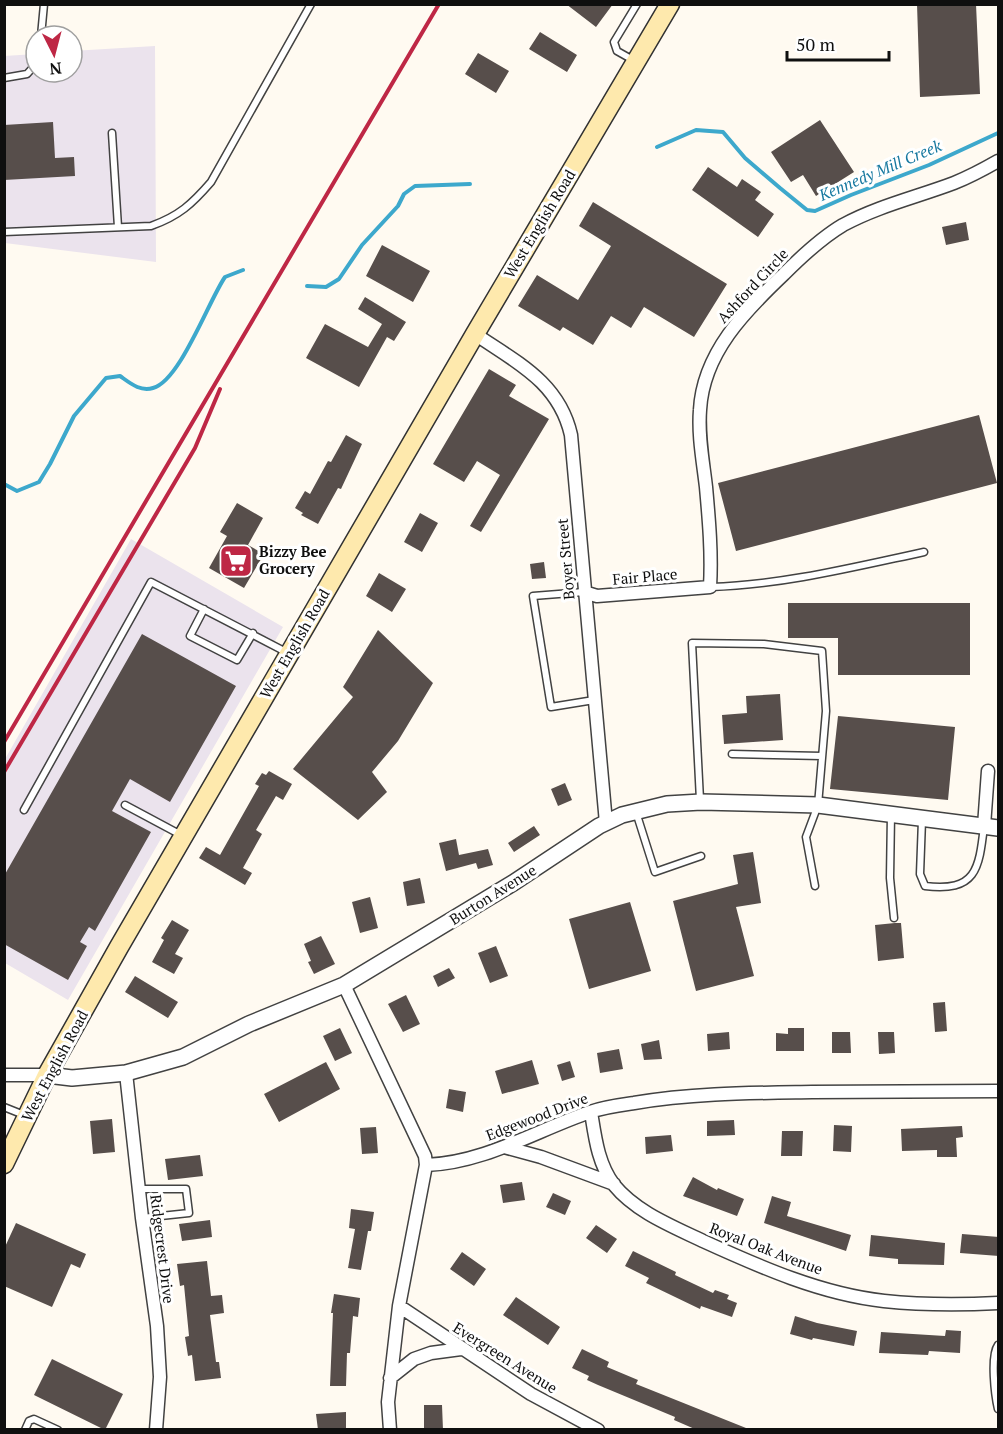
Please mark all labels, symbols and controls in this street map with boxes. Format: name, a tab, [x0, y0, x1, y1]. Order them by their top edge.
north arrow	[24, 24, 84, 84]
scale bar	[787, 24, 889, 62]
text: 50 m	[796, 32, 836, 56]
text: N	[48, 57, 63, 80]
water label: Kennedy Mill Creek	[814, 134, 945, 206]
street label: West English Road	[499, 166, 579, 281]
street label: Ashford Circle	[712, 244, 792, 327]
street label: Boyer Street	[551, 517, 579, 601]
place label: Bizzy Bee Grocery	[259, 541, 327, 578]
supermarket icon: Bizzy Bee Grocery	[218, 543, 254, 579]
street label: Fair Place	[612, 563, 678, 589]
street label: West English Road	[255, 585, 334, 702]
street label: Burton Avenue	[445, 859, 540, 929]
street label: West English Road	[16, 1006, 92, 1125]
street label: Edgewood Drive	[483, 1087, 590, 1145]
street label: Ridgecrest Drive	[146, 1193, 180, 1304]
street label: Royal Oak Avenue	[707, 1217, 826, 1279]
street label: Evergreen Avenue	[450, 1317, 561, 1397]

